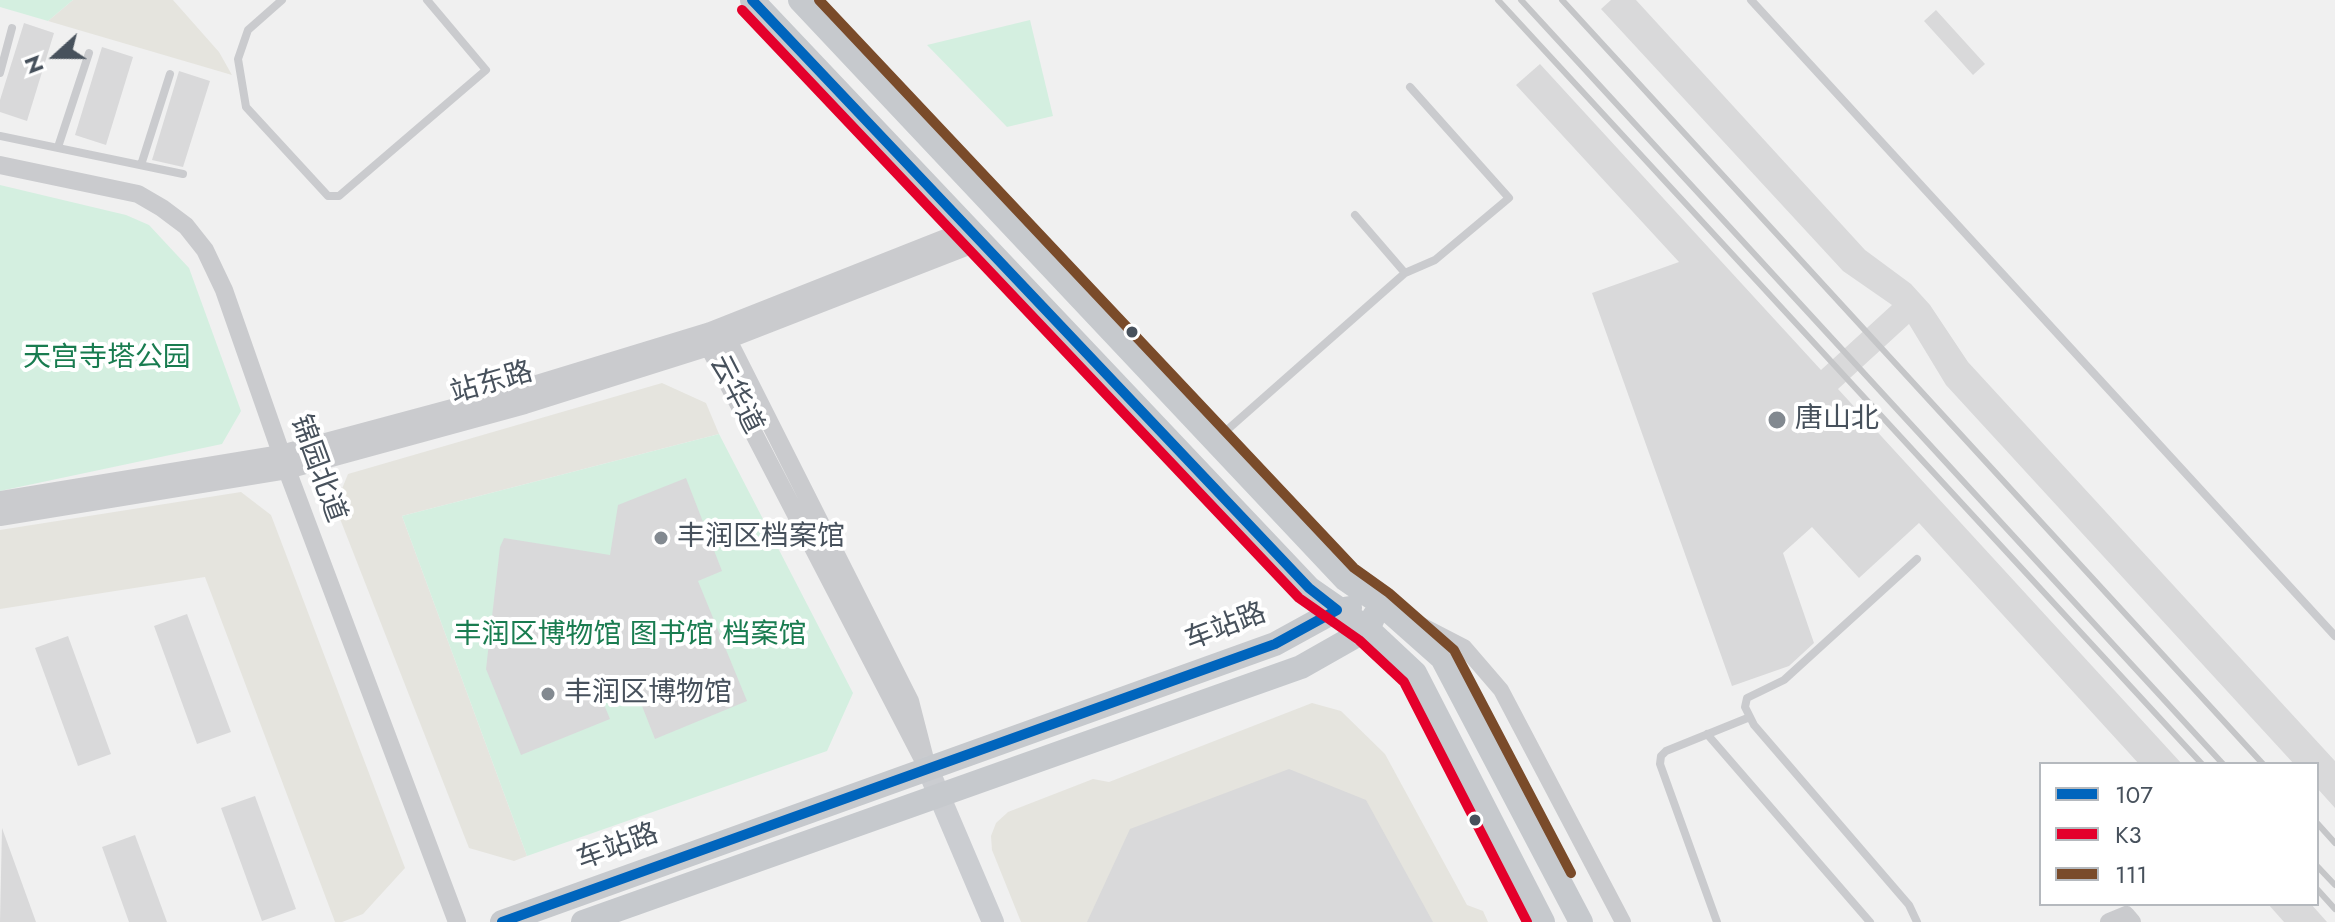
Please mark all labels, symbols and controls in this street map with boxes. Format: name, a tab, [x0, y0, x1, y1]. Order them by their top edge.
north arrow	[16, 16, 96, 96]
text: N	[16, 51, 52, 78]
unlabelled marker	[1124, 324, 1140, 340]
park label: 天宫寺塔公园	[23, 342, 191, 376]
street label: 云华道	[701, 350, 769, 440]
street label: 站东路	[447, 356, 537, 412]
place label: 唐山北	[1795, 403, 1879, 437]
marker: 唐山北	[1766, 409, 1788, 431]
street label: 锦园北道	[282, 411, 352, 527]
place label: 丰润区档案馆	[677, 521, 845, 555]
marker: 丰润区档案馆	[652, 529, 670, 547]
street label: 车站路	[1181, 597, 1271, 659]
park label: 丰润区博物馆 图书馆 档案馆	[454, 619, 806, 653]
place label: 丰润区博物馆	[564, 677, 732, 711]
marker: 丰润区博物馆	[539, 685, 557, 703]
legend	[2039, 762, 2319, 906]
text: 107	[2115, 777, 2153, 812]
unlabelled marker	[1467, 812, 1483, 828]
text: K3	[2115, 817, 2142, 852]
street label: 车站路	[573, 818, 663, 878]
text: 111	[2115, 857, 2147, 892]

